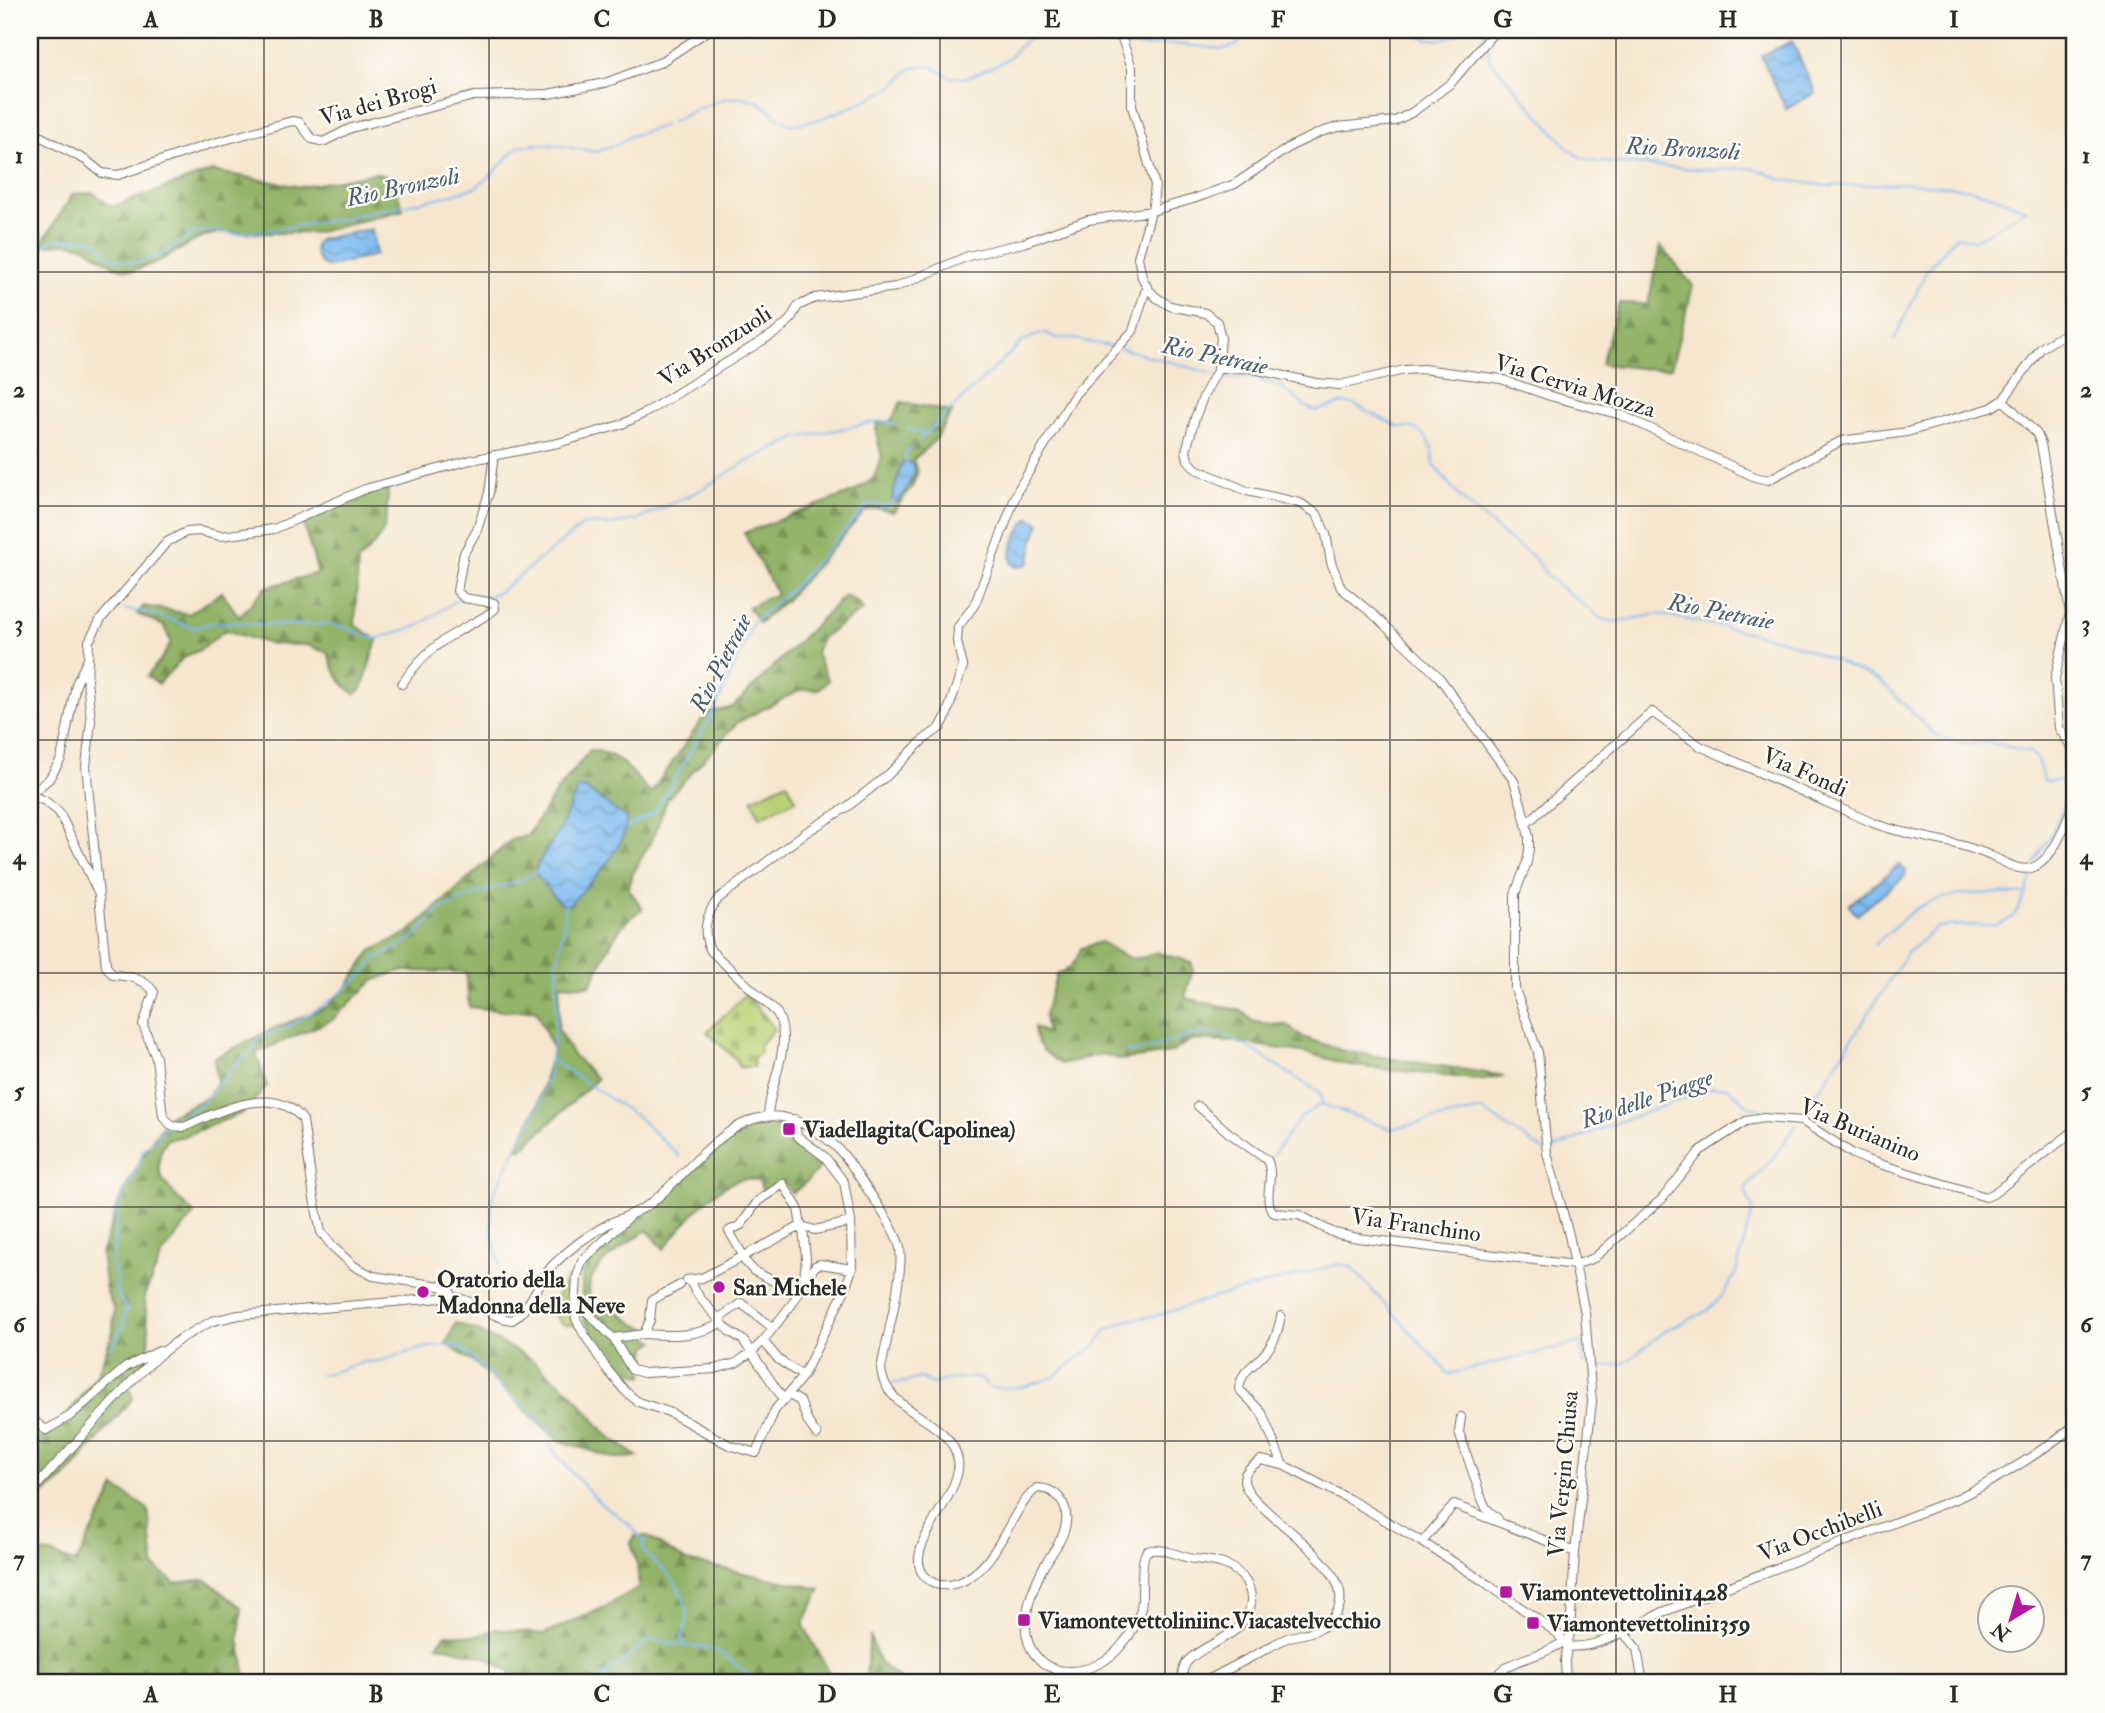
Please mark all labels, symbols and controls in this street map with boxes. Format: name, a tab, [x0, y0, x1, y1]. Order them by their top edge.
text: A	[143, 5, 159, 34]
text: B	[368, 5, 384, 34]
text: C	[594, 5, 610, 34]
text: D	[818, 5, 836, 34]
text: E	[1044, 5, 1061, 34]
text: F	[1271, 5, 1286, 34]
text: G	[1493, 5, 1513, 34]
text: H	[1719, 5, 1738, 34]
text: I	[1949, 5, 1959, 34]
street label: Via dei Brogi	[316, 71, 440, 133]
water label: Rio Bronzoli	[1624, 130, 1742, 168]
text: 1	[15, 141, 23, 170]
text: 1	[2082, 141, 2090, 170]
water label: Rio Bronzoli	[343, 160, 463, 214]
street label: Via Bronzuoli	[653, 299, 777, 393]
water label: Rio Pietraie	[1158, 329, 1272, 383]
street label: Via Cervia Mozza	[1491, 348, 1660, 424]
text: 2	[13, 375, 25, 404]
text: 2	[2080, 375, 2092, 404]
water label: Rio Pietraie	[1664, 586, 1778, 638]
water label: Rio Pietraie	[682, 607, 760, 719]
text: 3	[15, 609, 23, 638]
text: 3	[2082, 609, 2090, 638]
street label: Via Fondi	[1758, 740, 1852, 804]
text: 4	[12, 842, 27, 871]
text: 4	[2079, 842, 2094, 871]
water label: Rio delle Piagge	[1576, 1062, 1718, 1136]
text: 5	[14, 1076, 25, 1105]
text: 5	[2081, 1076, 2092, 1105]
street label: Via Burianino	[1795, 1092, 1925, 1168]
place label: Viadellagita(Capolinea)	[802, 1115, 1015, 1145]
marker: Viadellagita(Capolinea)	[781, 1121, 797, 1137]
street label: Via Franchino	[1349, 1202, 1483, 1248]
place label: Oratorio della Madonna della Neve	[436, 1265, 625, 1320]
place label: San Michele	[733, 1273, 847, 1302]
marker: San Michele	[711, 1279, 727, 1295]
marker: Oratorio della Madonna della Neve	[415, 1284, 431, 1300]
text: 6	[13, 1310, 27, 1339]
text: 6	[2080, 1310, 2094, 1339]
street label: Via Vergin Chiusa	[1541, 1389, 1585, 1559]
street label: Via Occhibelli	[1754, 1494, 1886, 1568]
text: 7	[14, 1544, 25, 1573]
text: 7	[2081, 1544, 2092, 1573]
place label: Viamontevettolini1428	[1519, 1578, 1728, 1607]
marker: Viamontevettolini1428	[1498, 1584, 1514, 1600]
north arrow	[1976, 1584, 2046, 1654]
place label: Viamontevettoliniinc.Viacastelvecchio	[1037, 1606, 1381, 1635]
place label: Viamontevettolini1359	[1546, 1609, 1750, 1638]
marker: Viamontevettoliniinc.Viacastelvecchio	[1016, 1612, 1032, 1628]
marker: Viamontevettolini1359	[1525, 1615, 1541, 1631]
text: N	[1986, 1616, 2016, 1647]
text: A	[143, 1680, 159, 1709]
text: B	[368, 1680, 384, 1709]
text: C	[594, 1680, 610, 1709]
text: D	[818, 1680, 836, 1709]
text: E	[1044, 1680, 1061, 1709]
text: F	[1271, 1680, 1286, 1709]
text: G	[1493, 1680, 1513, 1709]
text: H	[1719, 1680, 1738, 1709]
text: I	[1949, 1680, 1959, 1709]

